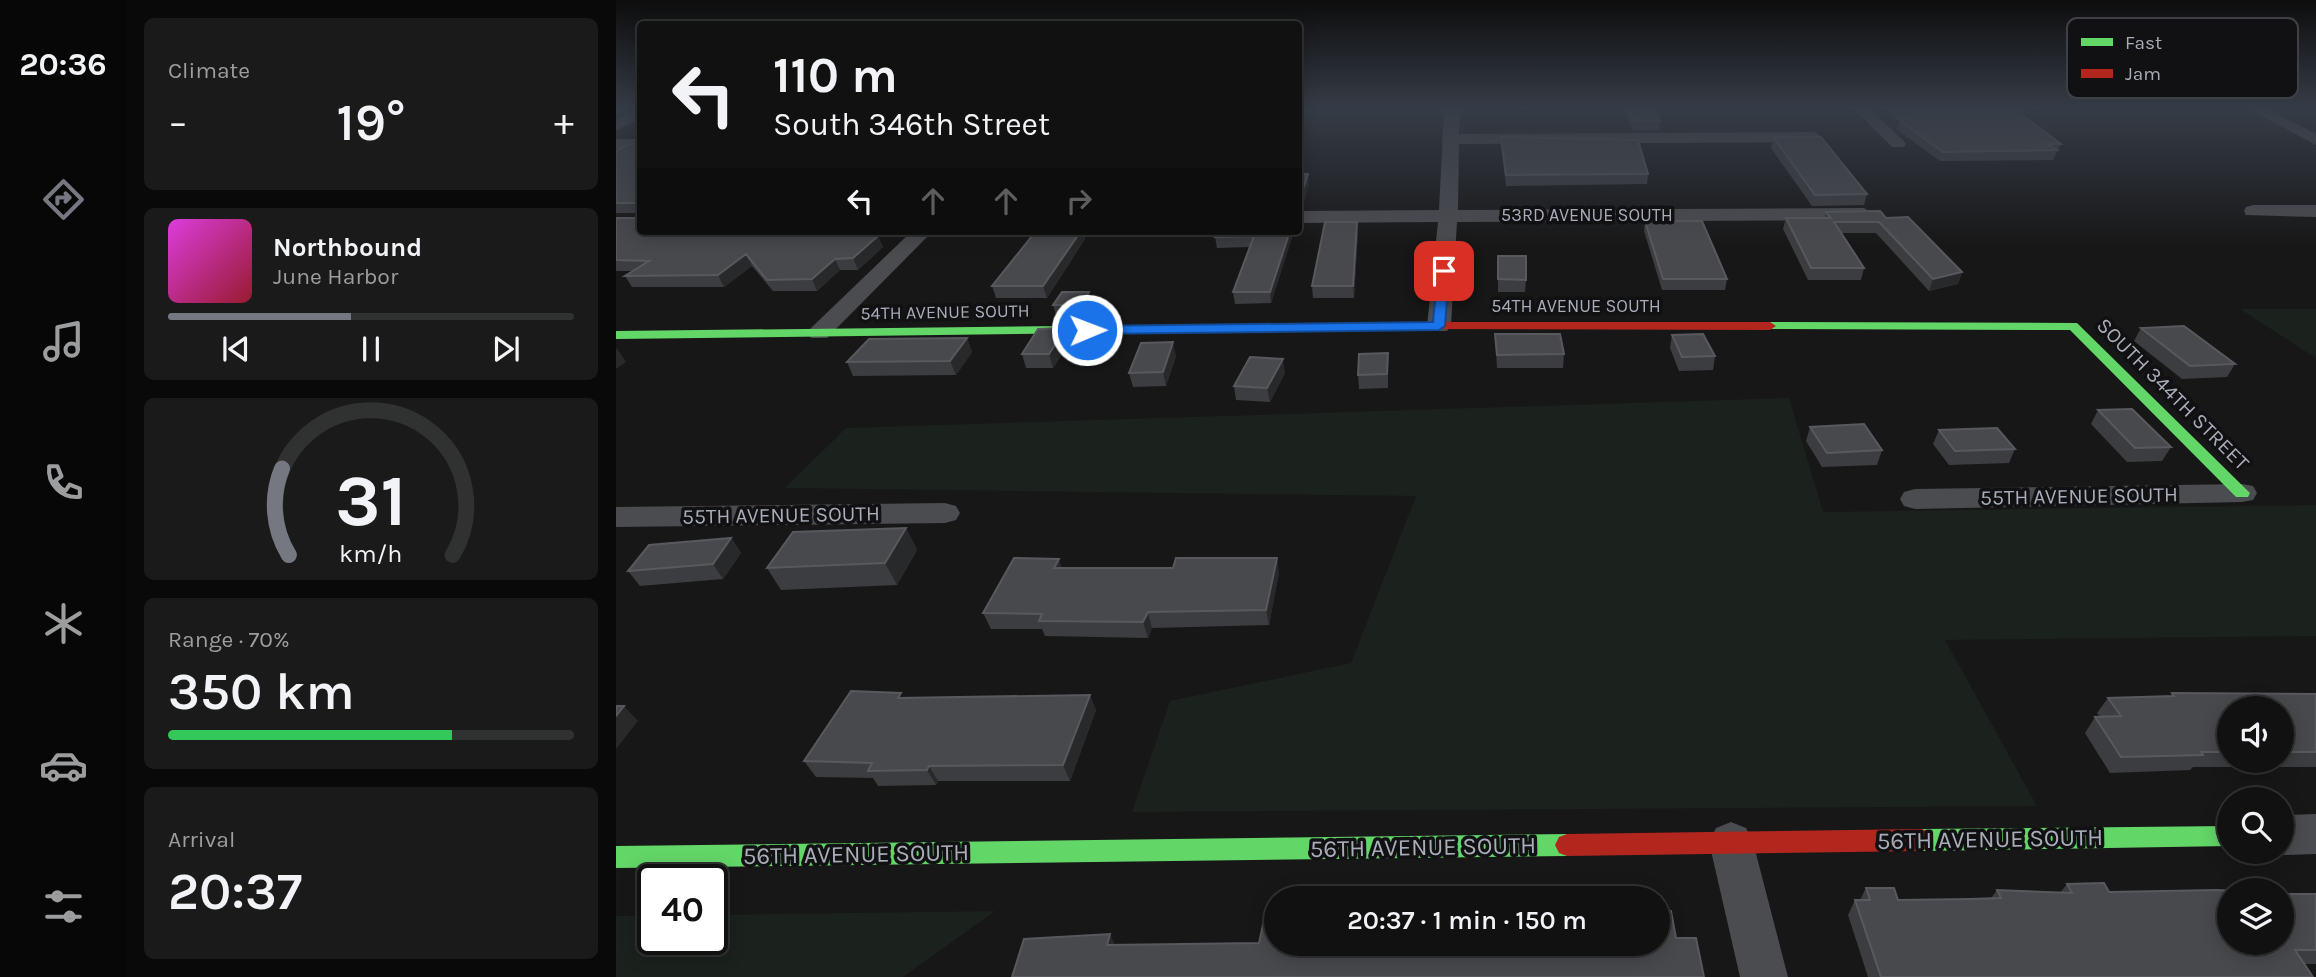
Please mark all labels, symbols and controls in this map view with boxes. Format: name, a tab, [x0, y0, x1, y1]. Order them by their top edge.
legend	[2067, 18, 2298, 98]
text: Fast	[2125, 32, 2162, 54]
text: 20:36	[19, 46, 107, 83]
text: 110 m	[773, 47, 898, 104]
icon: left	[658, 49, 749, 140]
text: Climate	[168, 57, 250, 84]
text: Jam	[2125, 63, 2161, 85]
text: 19°	[337, 92, 405, 153]
text: −	[168, 100, 188, 145]
text: +	[554, 100, 574, 145]
text: South 346th Street	[773, 106, 1050, 143]
icon: directions	[39, 175, 88, 224]
icon: left	[841, 182, 879, 220]
icon: ahead	[914, 182, 952, 220]
icon: ahead	[987, 182, 1025, 220]
icon: right	[1060, 182, 1098, 220]
street label: 53RD AVENUE SOUTH	[1501, 204, 1673, 226]
text: Northbound	[273, 232, 422, 263]
pin	[1414, 241, 1474, 301]
icon: arrive	[1425, 252, 1463, 290]
text: June Harbor	[273, 263, 398, 290]
position arrow	[1050, 293, 1124, 367]
street label: 54TH AVENUE SOUTH	[1491, 295, 1661, 317]
street label: 54TH AVENUE SOUTH	[860, 300, 1030, 324]
street label: SOUTH 344TH STREET	[2092, 313, 2254, 475]
icon: music	[39, 317, 88, 366]
icon: previous	[217, 330, 255, 368]
icon: pause	[352, 330, 390, 368]
icon: next	[487, 330, 525, 368]
icon: phone	[39, 458, 88, 507]
text: 31	[335, 458, 407, 543]
street label: 55TH AVENUE SOUTH	[1980, 482, 2178, 510]
street label: 55TH AVENUE SOUTH	[682, 501, 880, 529]
text: km/h	[339, 538, 403, 567]
icon: climate	[39, 599, 88, 648]
text: Range · 70%	[168, 626, 290, 653]
text: 350 km	[168, 661, 355, 722]
map controls	[2217, 696, 2294, 955]
button: sound	[2217, 696, 2294, 773]
icon: car	[39, 741, 88, 790]
button: search	[2217, 787, 2294, 864]
street label: 56TH AVENUE SOUTH	[1877, 823, 2103, 855]
text: Arrival	[168, 826, 235, 853]
street label: 56TH AVENUE SOUTH	[1310, 831, 1536, 863]
street label: 56TH AVENUE SOUTH	[743, 838, 969, 870]
text: 20:37	[168, 861, 302, 922]
speed limit sign: 40	[637, 864, 728, 955]
button: layers	[2217, 878, 2294, 955]
icon: filters	[39, 882, 88, 931]
text: 20:37 · 1 min · 150 m	[1347, 905, 1587, 936]

